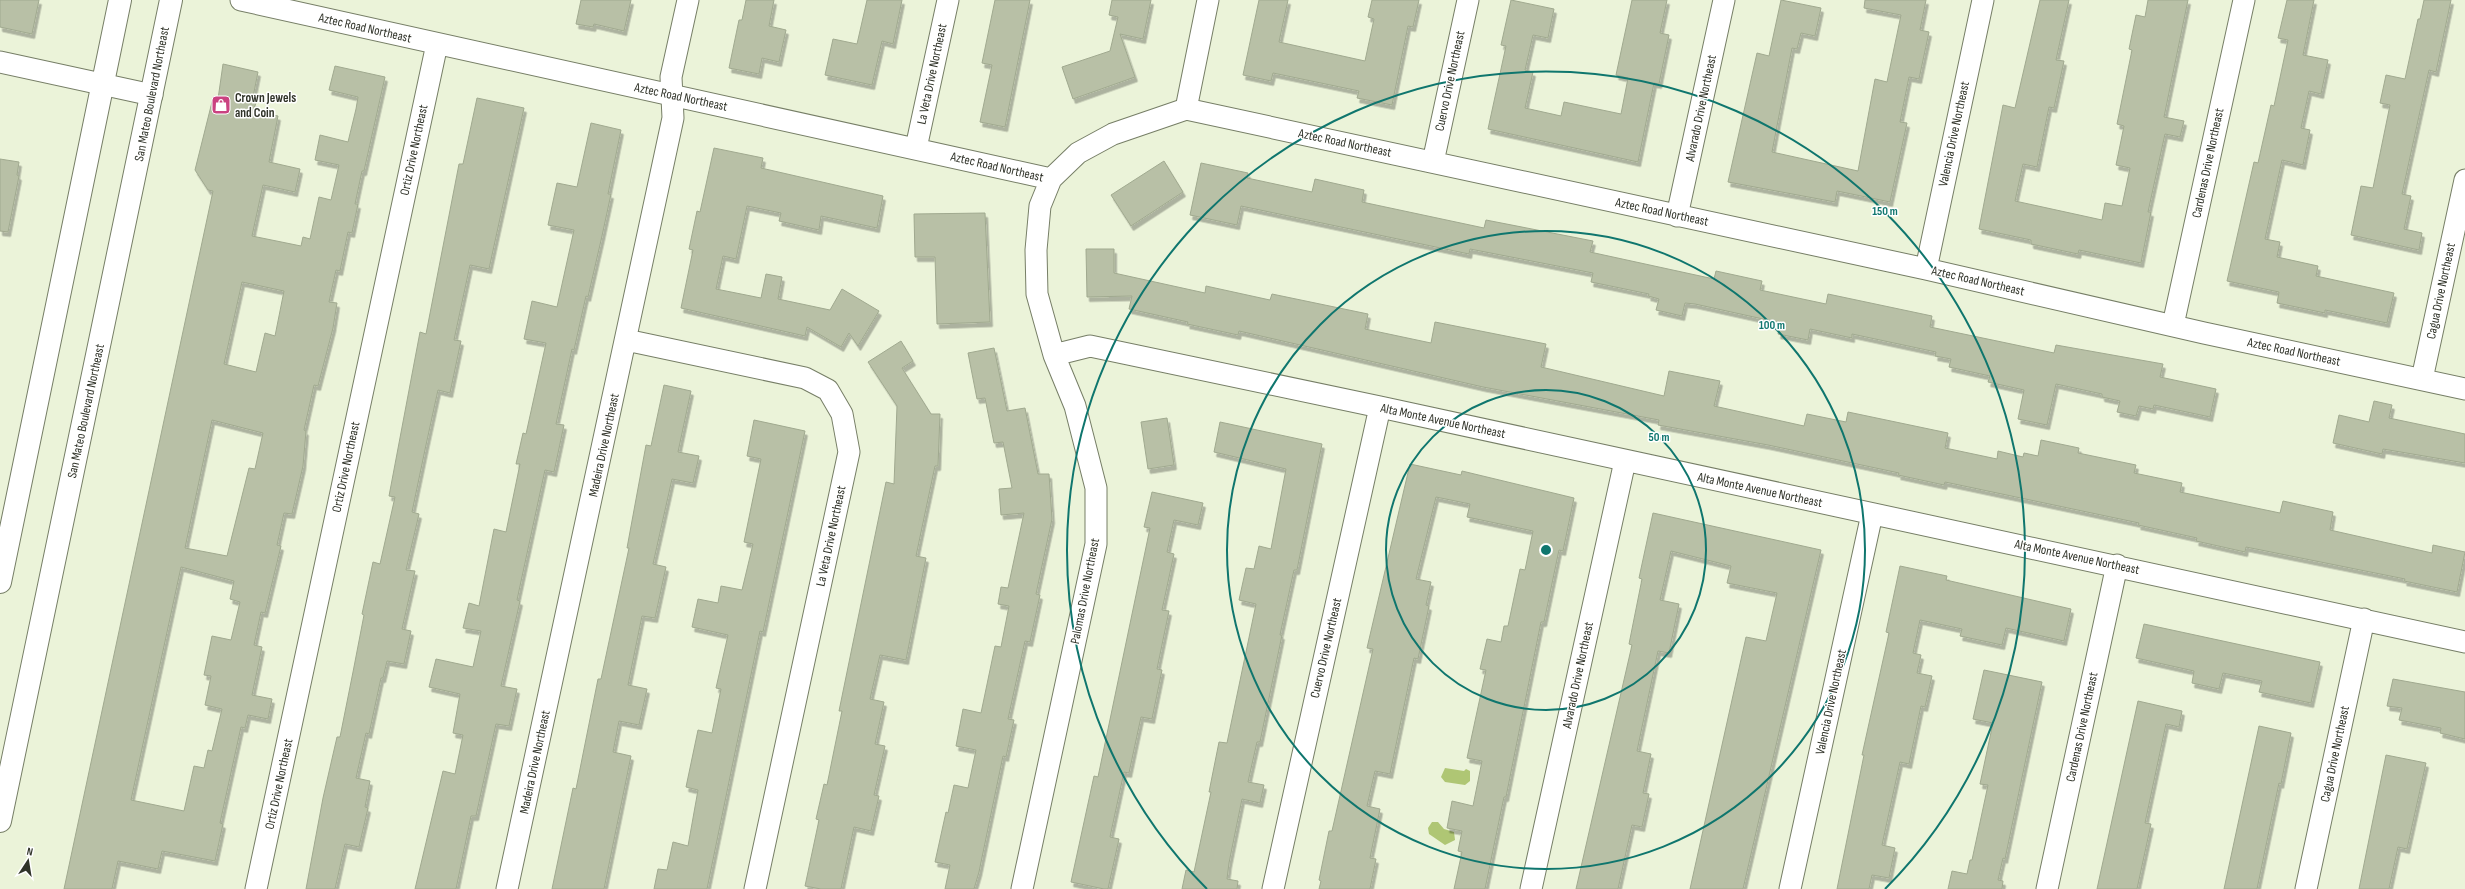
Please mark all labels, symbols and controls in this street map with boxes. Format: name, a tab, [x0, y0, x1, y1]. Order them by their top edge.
street label: Aztec Road Northeast	[316, 9, 413, 46]
street label: La Veta Drive Northeast	[914, 22, 950, 126]
street label: San Mateo Boulevard Northeast	[131, 25, 173, 163]
street label: Cuervo Drive Northeast	[1432, 29, 1468, 133]
street label: Alvarado Drive Northeast	[1682, 53, 1720, 164]
street label: Aztec Road Northeast	[632, 79, 729, 115]
street label: Valencia Drive Northeast	[1935, 80, 1973, 188]
place label: Crown Jewels and Coin	[235, 90, 296, 121]
shop icon: Crown Jewels and Coin	[210, 94, 232, 116]
street label: Ortiz Drive Northeast	[397, 103, 431, 197]
street label: Cardenas Drive Northeast	[2189, 107, 2227, 219]
street label: Aztec Road Northeast	[1296, 125, 1393, 161]
street label: Aztec Road Northeast	[948, 148, 1045, 185]
street label: Aztec Road Northeast	[1613, 194, 1710, 230]
text: 150 m	[1872, 204, 1898, 219]
street label: Cagua Drive Northeast	[2423, 241, 2459, 341]
street label: Aztec Road Northeast	[1929, 262, 2026, 299]
text: 100 m	[1759, 318, 1785, 333]
street label: Aztec Road Northeast	[2245, 334, 2342, 370]
street label: San Mateo Boulevard Northeast	[64, 342, 108, 480]
street label: Madeira Drive Northeast	[585, 392, 623, 498]
street label: Alta Monte Avenue Northeast	[1378, 400, 1507, 442]
street label: Ortiz Drive Northeast	[329, 420, 363, 514]
text: 50 m	[1649, 430, 1669, 445]
street label: Alta Monte Avenue Northeast	[1695, 469, 1824, 511]
street label: La Veta Drive Northeast	[813, 484, 849, 588]
street label: Alta Monte Avenue Northeast	[2012, 536, 2141, 578]
street label: Palomas Drive Northeast	[1067, 537, 1103, 645]
centre of rings	[1539, 543, 1553, 557]
street label: Cuervo Drive Northeast	[1307, 596, 1345, 700]
street label: Alvarado Drive Northeast	[1559, 620, 1597, 731]
street label: Valencia Drive Northeast	[1812, 648, 1850, 756]
street label: Cardenas Drive Northeast	[2063, 671, 2101, 783]
street label: Cagua Drive Northeast	[2317, 704, 2353, 804]
street label: Madeira Drive Northeast	[516, 709, 554, 815]
street label: Ortiz Drive Northeast	[262, 737, 296, 831]
north arrow	[8, 841, 48, 881]
text: N	[26, 845, 34, 859]

